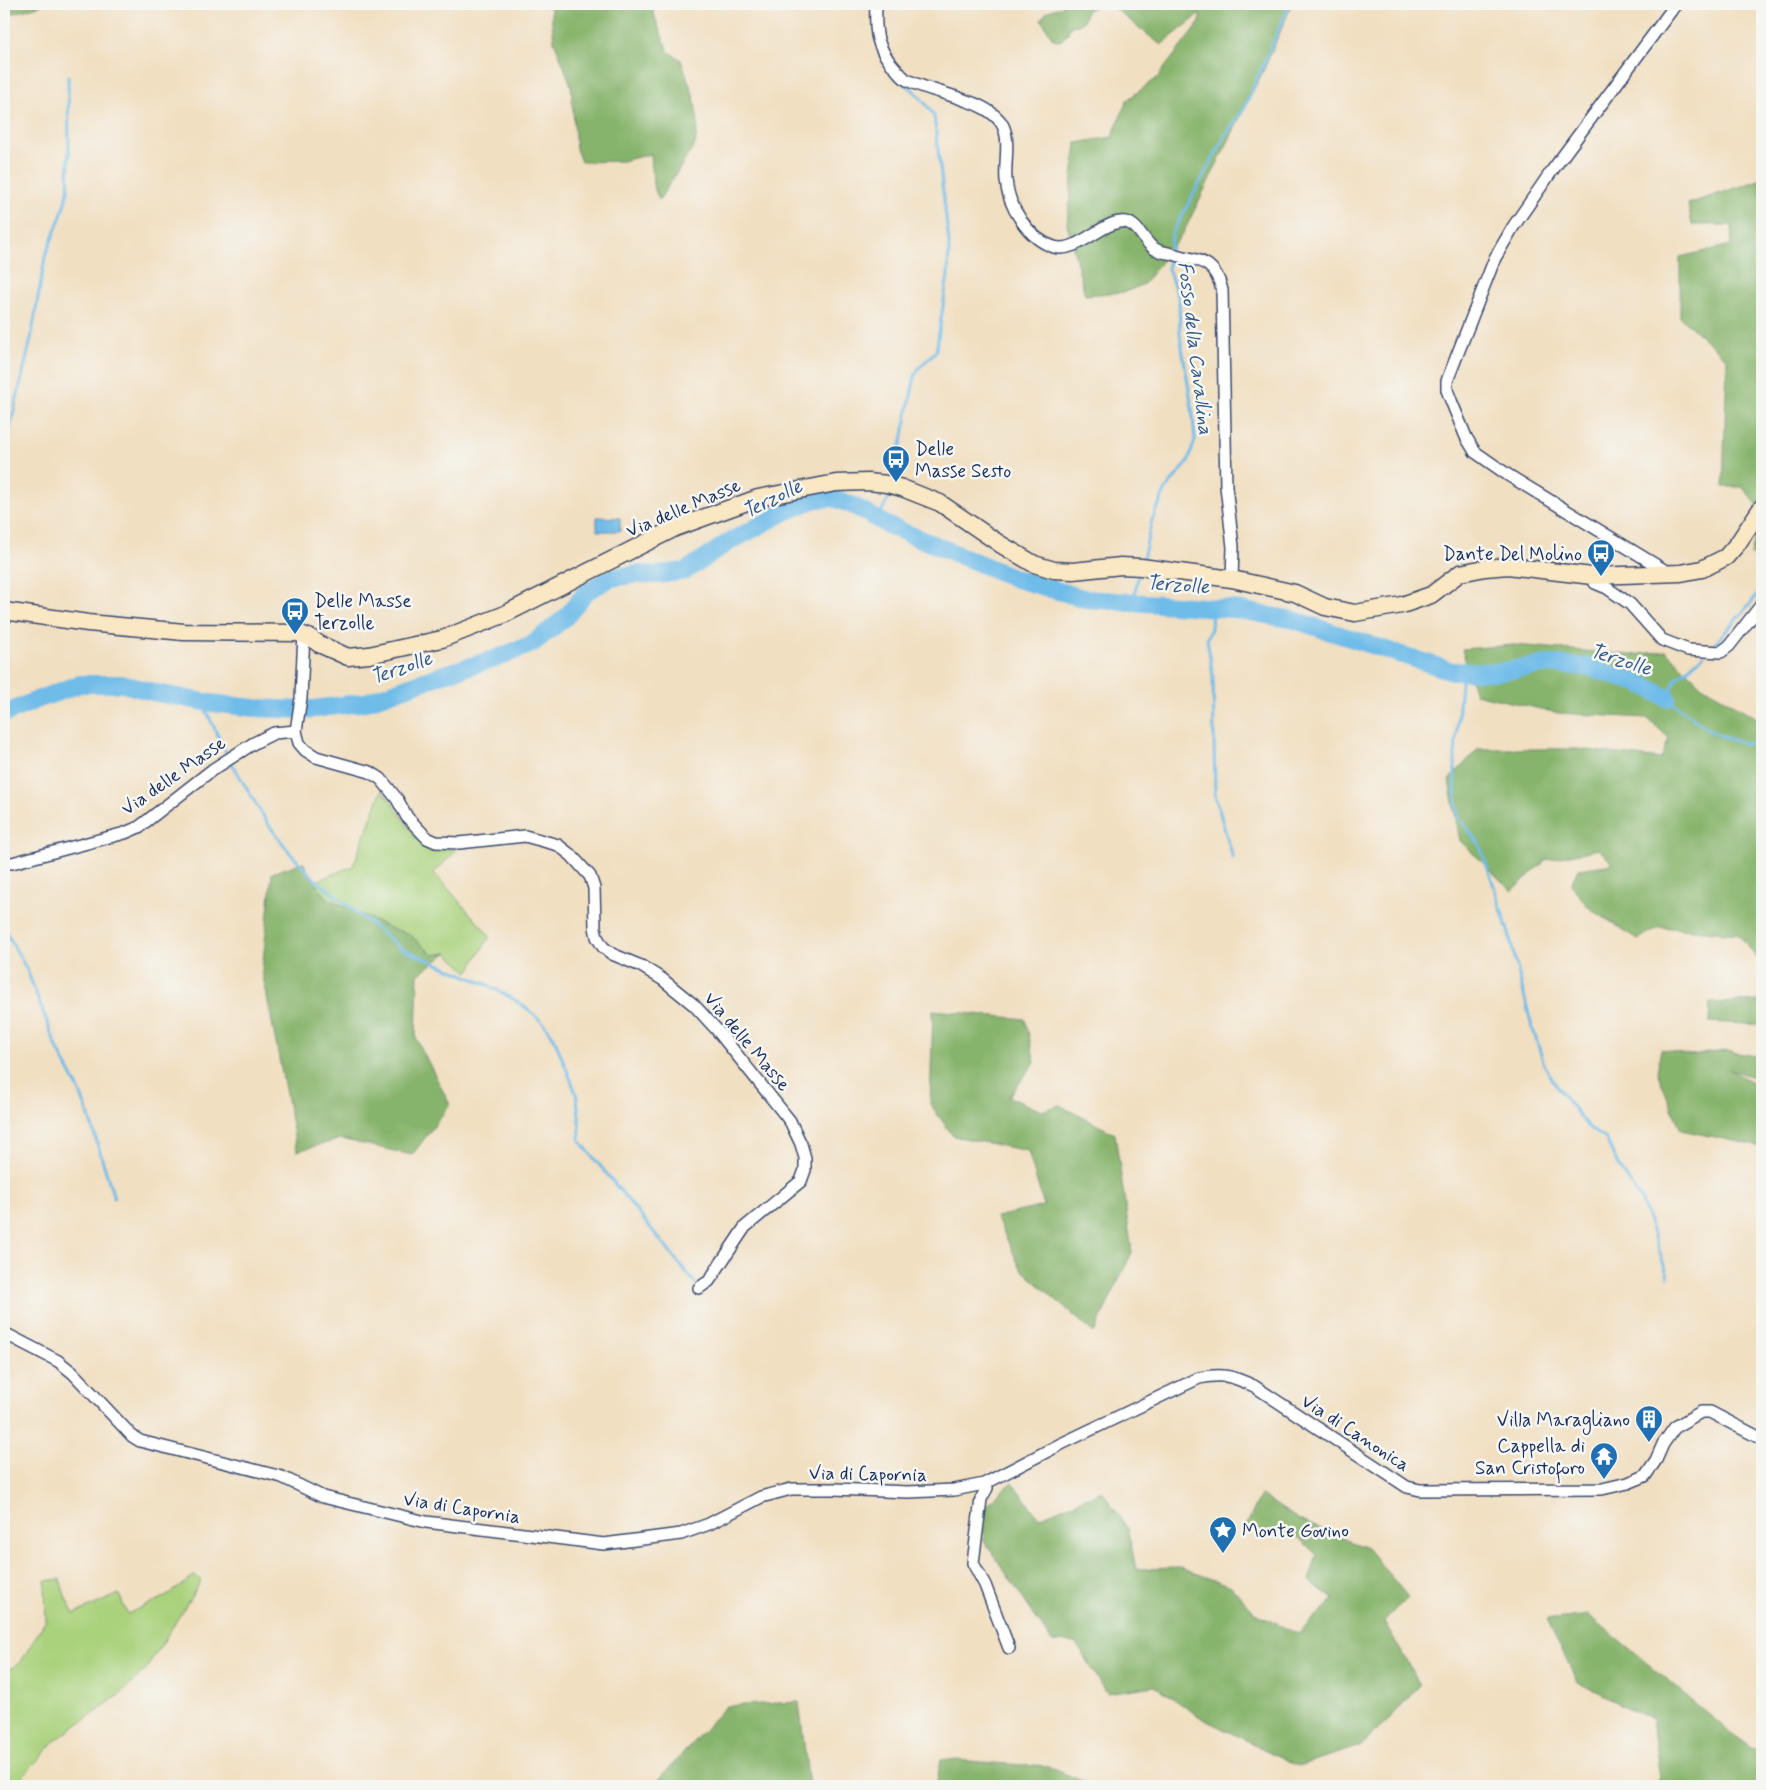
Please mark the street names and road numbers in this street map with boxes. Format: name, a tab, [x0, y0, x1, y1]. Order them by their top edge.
street label: Via delle Masse	[622, 473, 745, 544]
street label: Via delle Masse	[117, 731, 231, 822]
street label: Via delle Masse	[698, 987, 796, 1097]
street label: Via di Canonica	[1296, 1389, 1414, 1478]
street label: Via di Capornia	[809, 1461, 927, 1488]
street label: Via di Capornia	[401, 1487, 522, 1530]

